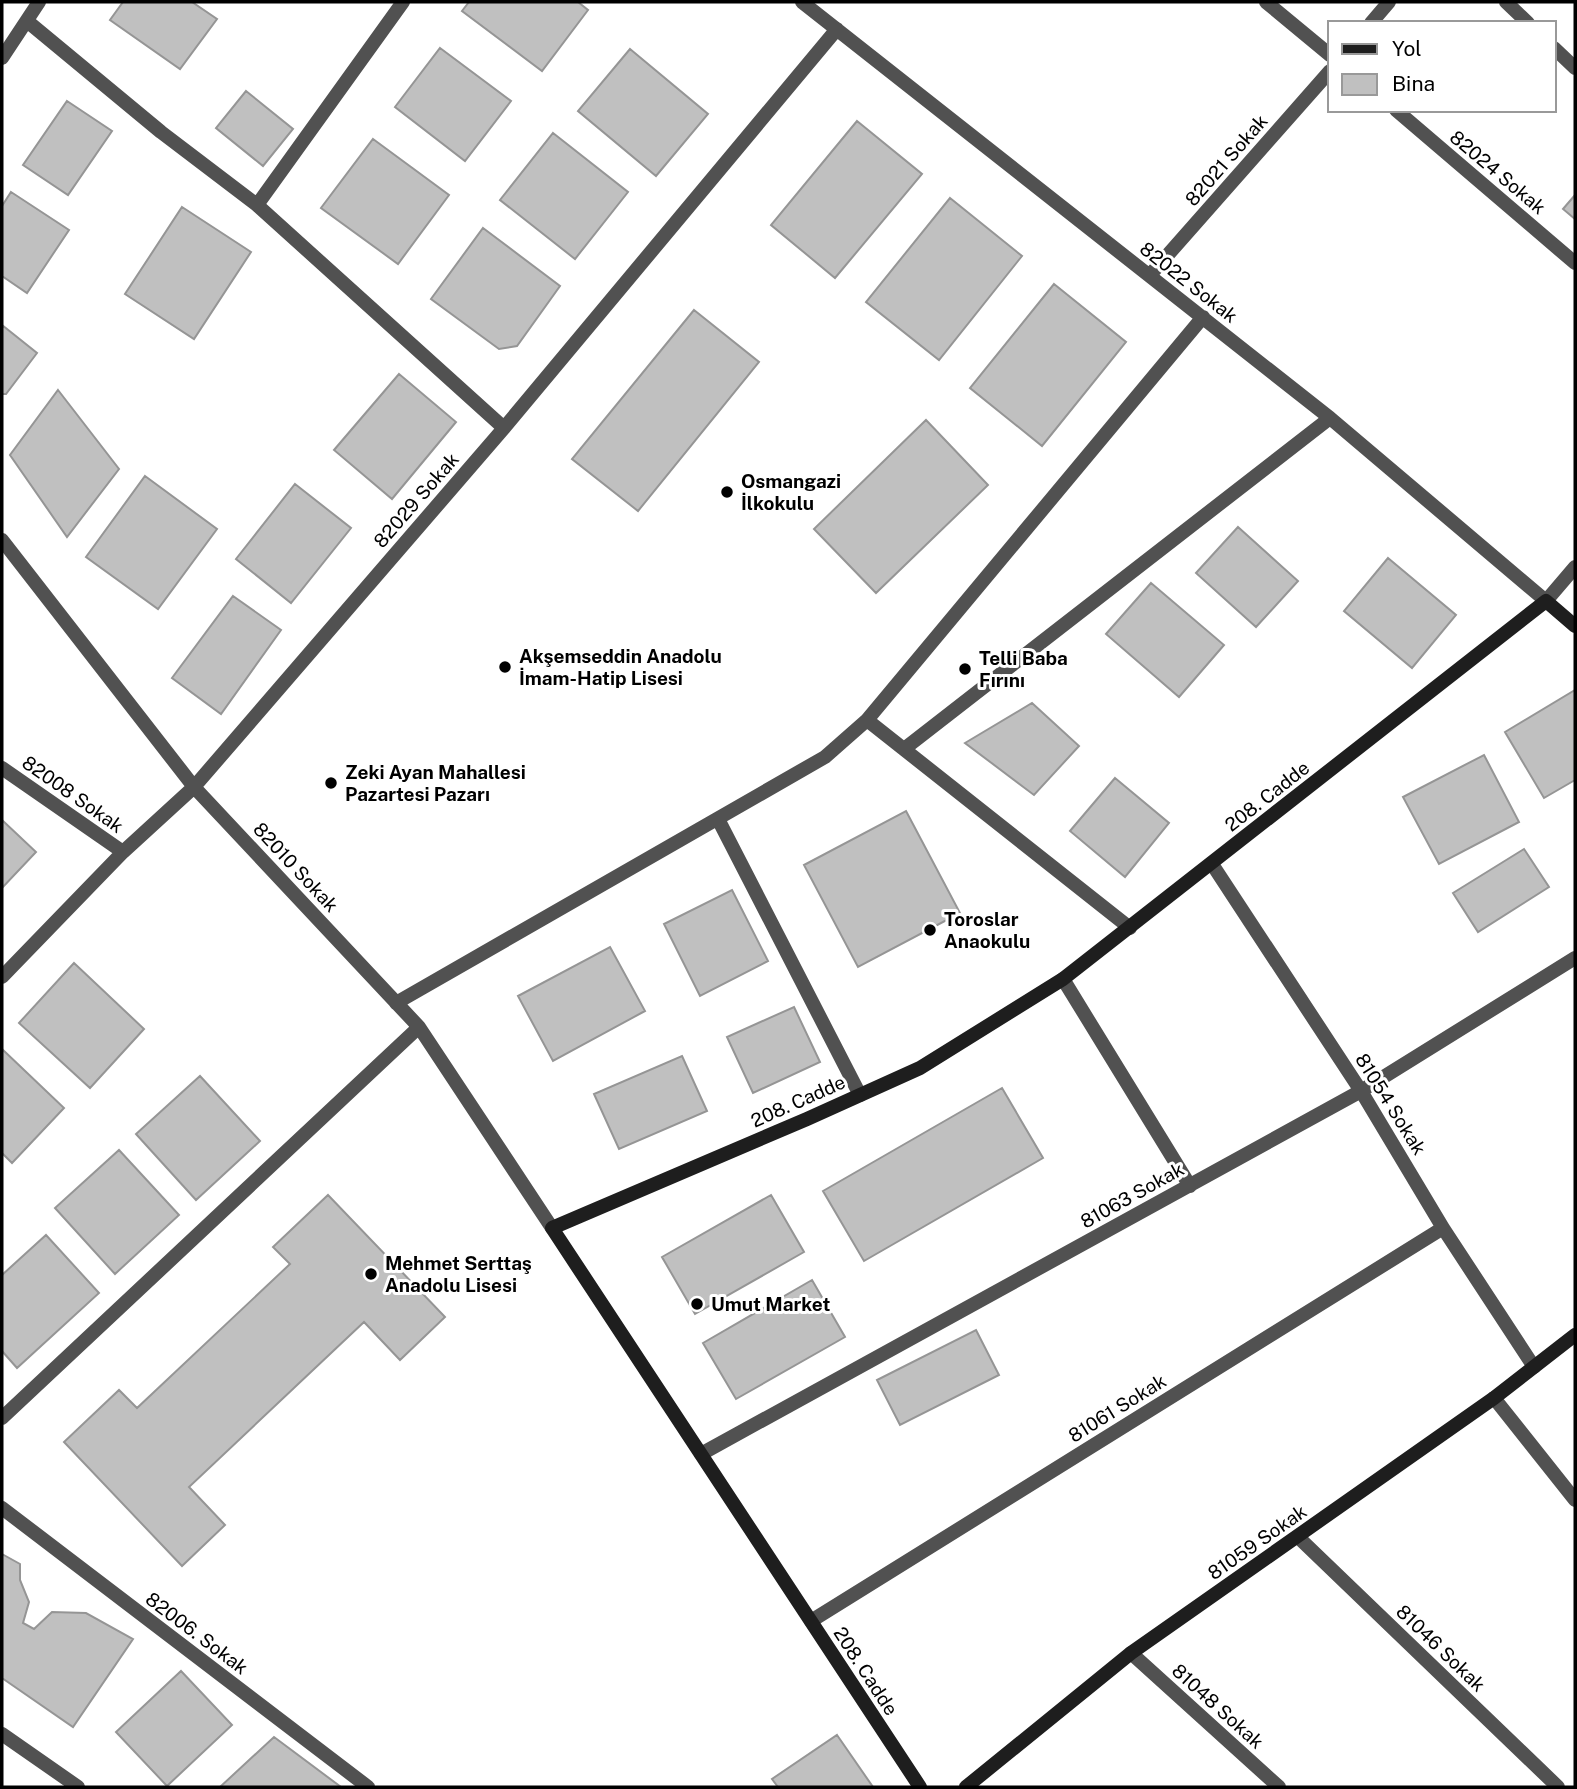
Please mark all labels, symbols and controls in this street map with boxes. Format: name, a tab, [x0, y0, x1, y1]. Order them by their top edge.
legend	[1328, 21, 1556, 112]
text: Yol	[1392, 36, 1422, 61]
text: Bina	[1392, 71, 1435, 96]
street label: 82021 Sokak	[1180, 110, 1272, 210]
street label: 82024 Sokak	[1446, 126, 1551, 219]
street label: 82022 Sokak	[1136, 237, 1242, 327]
street label: 82029 Sokak	[369, 448, 463, 552]
place label: Osmangazi İlkokulu	[741, 470, 841, 514]
marker: Osmangazi İlkokulu	[719, 484, 735, 500]
place label: Akşemseddin Anadolu İmam-Hatip Lisesi	[519, 645, 722, 689]
place label: Telli Baba Fırını	[979, 647, 1068, 691]
marker: Akşemseddin Anadolu İmam-Hatip Lisesi	[497, 659, 513, 675]
marker: Telli Baba Fırını	[957, 661, 973, 677]
street label: 82008 Sokak	[18, 751, 128, 837]
street label: 208. Cadde	[1221, 756, 1313, 836]
place label: Zeki Ayan Mahallesi Pazartesi Pazarı	[345, 761, 526, 805]
marker: Zeki Ayan Mahallesi Pazartesi Pazarı	[323, 775, 339, 791]
street label: 82010 Sokak	[249, 818, 343, 917]
place label: Toroslar Anaokulu	[944, 908, 1030, 952]
marker: Toroslar Anaokulu	[922, 922, 938, 938]
street label: 81054 Sokak	[1351, 1049, 1431, 1159]
street label: 208. Cadde	[747, 1070, 849, 1132]
street label: 81063 Sokak	[1076, 1157, 1188, 1232]
place label: Mehmet Serttaş Anadolu Lisesi	[385, 1252, 532, 1296]
marker: Mehmet Serttaş Anadolu Lisesi	[363, 1266, 379, 1282]
place label: Umut Market	[711, 1293, 830, 1315]
marker: Umut Market	[689, 1296, 705, 1312]
street label: 81061 Sokak	[1064, 1369, 1170, 1447]
street label: 81059 Sokak	[1203, 1500, 1311, 1584]
street label: 82006. Sokak	[142, 1587, 253, 1679]
street label: 81046 Sokak	[1392, 1600, 1490, 1696]
street label: 208. Cadde	[829, 1623, 903, 1719]
street label: 81048 Sokak	[1168, 1659, 1269, 1753]

